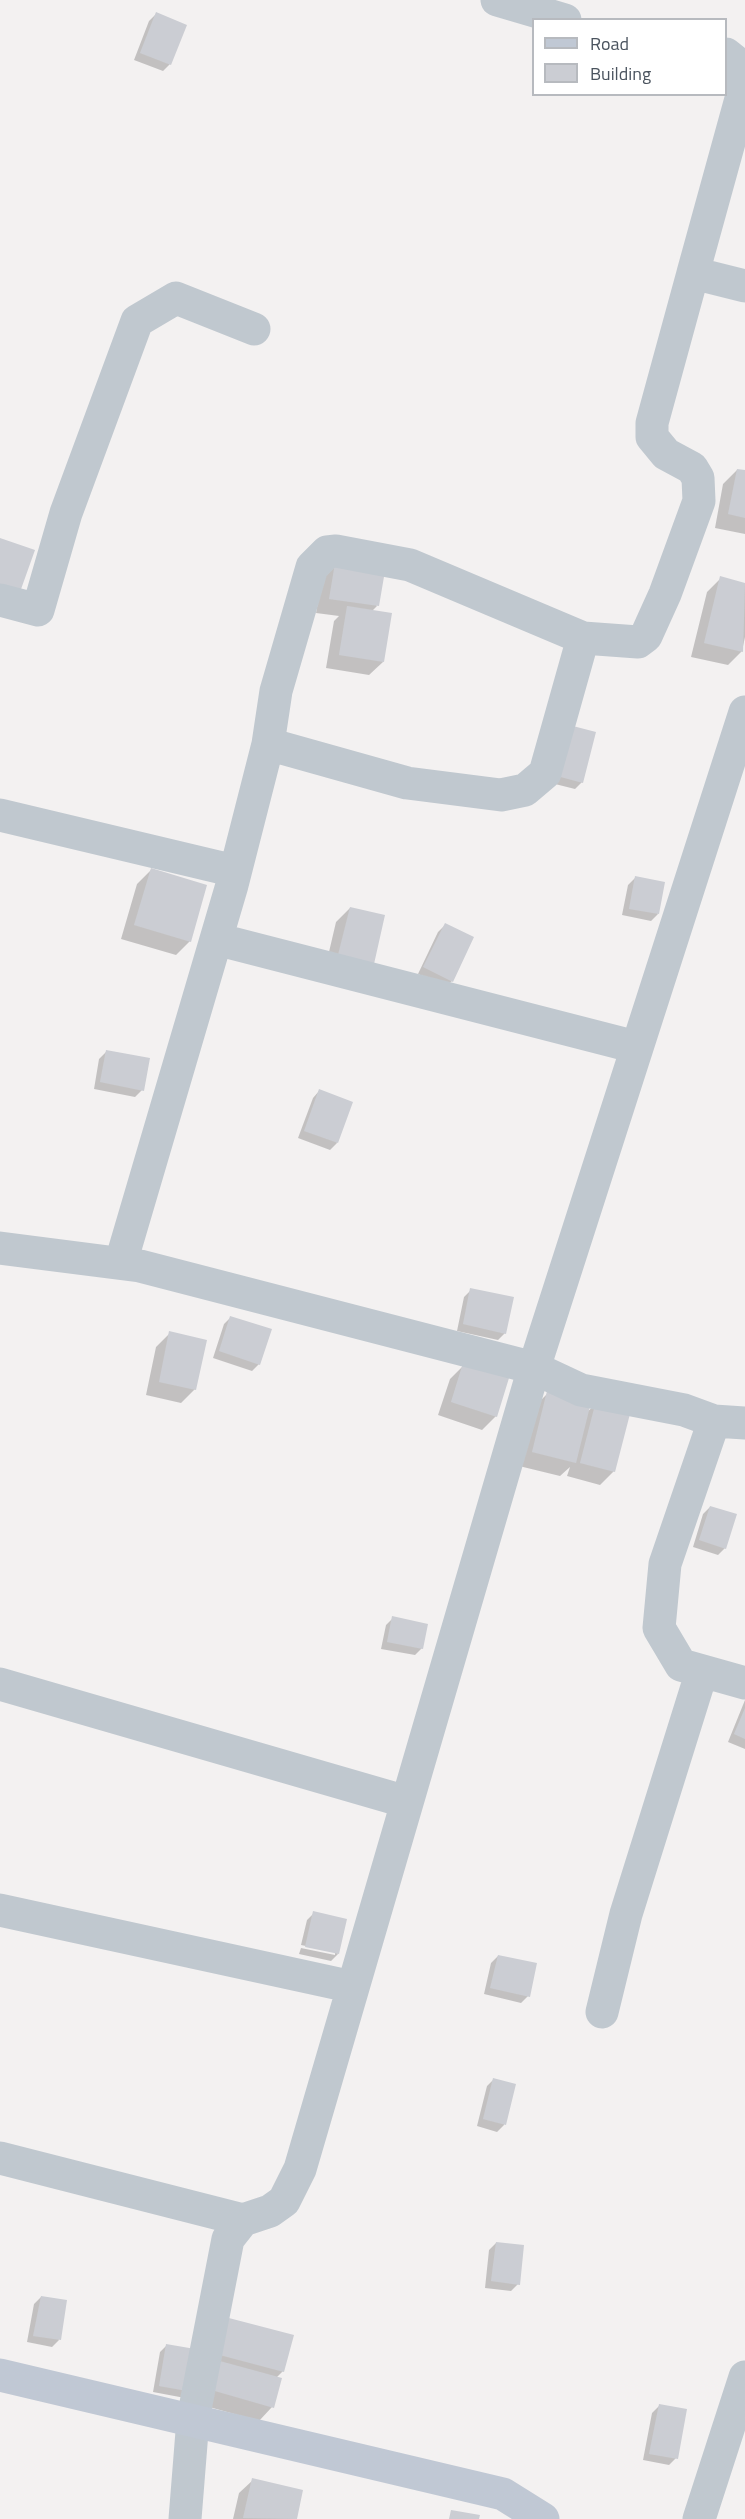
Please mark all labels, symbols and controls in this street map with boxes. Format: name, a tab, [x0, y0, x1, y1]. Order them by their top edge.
legend	[532, 18, 727, 96]
text: Road	[590, 30, 629, 57]
text: Building	[590, 60, 651, 87]

